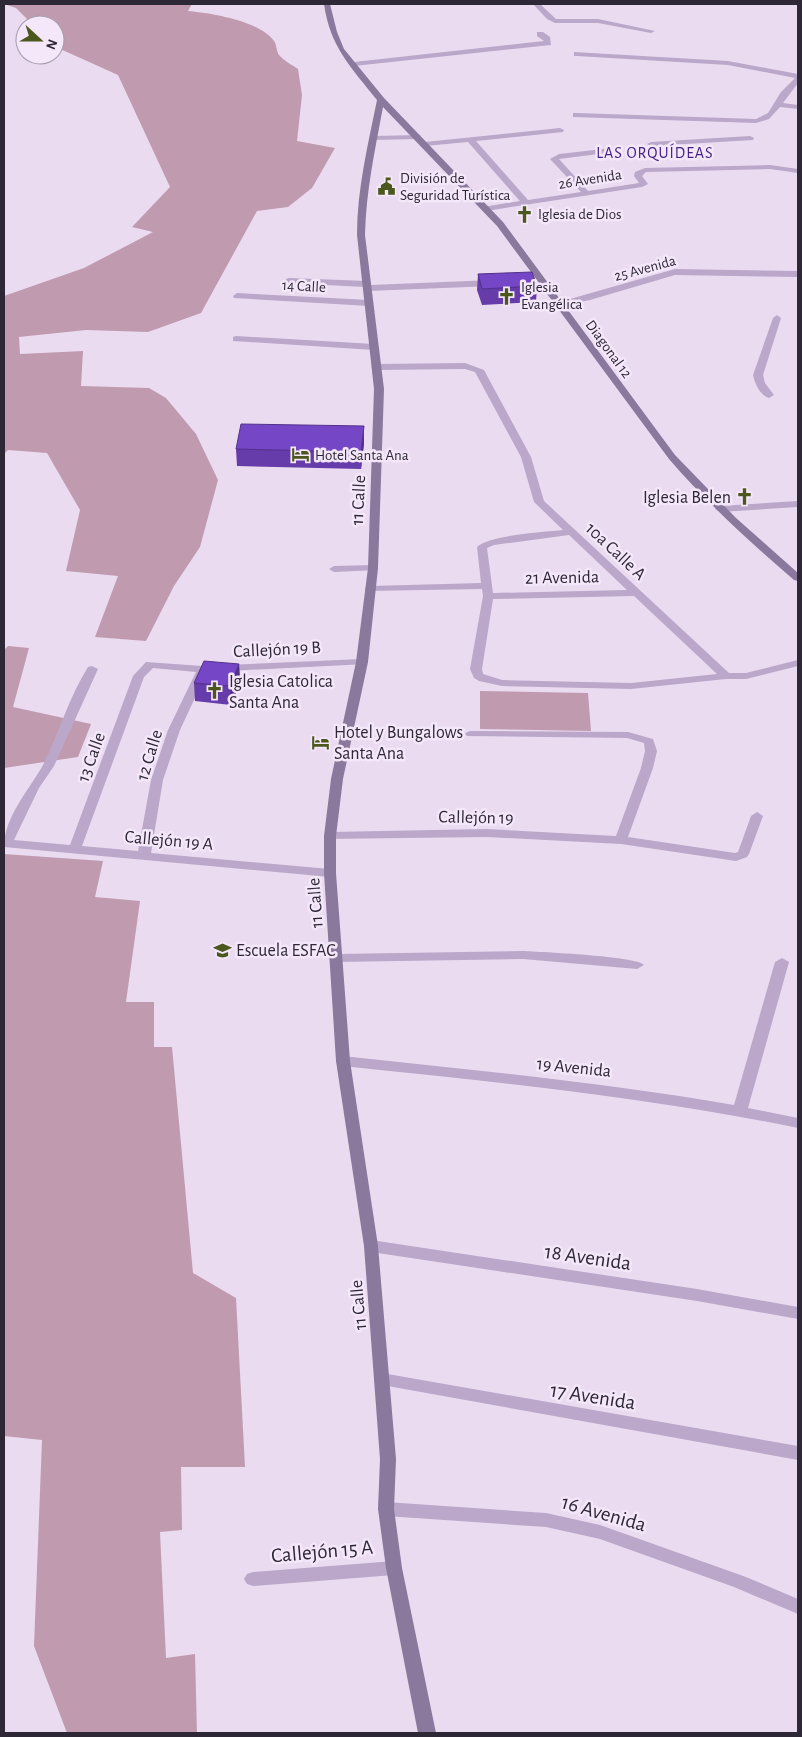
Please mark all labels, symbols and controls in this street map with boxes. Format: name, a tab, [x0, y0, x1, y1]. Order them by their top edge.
north arrow	[15, 15, 65, 65]
text: N	[43, 37, 59, 51]
district label: LAS ORQUÍDEAS	[596, 143, 714, 162]
street label: 26 Avenida	[557, 167, 623, 192]
place label: División de Seguridad Turística	[400, 171, 511, 203]
public building icon: División de Seguridad Turística	[376, 177, 396, 197]
church icon: Iglesia de Dios	[514, 204, 534, 224]
place label: Iglesia de Dios	[538, 207, 622, 222]
street label: 25 Avenida	[613, 253, 678, 284]
street label: 14 Calle	[282, 278, 326, 295]
place label: Iglesia Evangélica	[521, 280, 583, 312]
church icon: Iglesia Evangélica	[497, 286, 517, 306]
street label: Diagonal 12	[583, 318, 635, 381]
hotel icon: Hotel Santa Ana	[291, 445, 311, 465]
place label: Hotel Santa Ana	[315, 448, 409, 463]
street label: 11 Calle	[349, 474, 369, 526]
church icon: Iglesia Belen	[735, 487, 755, 507]
place label: Iglesia Belen	[643, 489, 731, 507]
street label: 10a Calle A	[582, 519, 649, 584]
street label: 21 Avenida	[525, 568, 599, 588]
street label: Callejón 19 B	[233, 639, 321, 661]
place label: Iglesia Catolica Santa Ana	[229, 673, 333, 712]
church icon: Iglesia Catolica Santa Ana	[205, 681, 225, 701]
place label: Hotel y Bungalows Santa Ana	[334, 724, 463, 763]
street label: 12 Calle	[134, 728, 166, 783]
street label: 13 Calle	[75, 730, 109, 785]
hotel icon: Hotel y Bungalows Santa Ana	[310, 732, 330, 752]
street label: Callejón 19	[438, 808, 514, 828]
street label: Callejón 19 A	[124, 828, 214, 854]
street label: 11 Calle	[305, 877, 327, 929]
school or university icon: Escuela ESFAC	[212, 940, 232, 960]
place label: Escuela ESFAC	[236, 942, 336, 960]
street label: 19 Avenida	[536, 1055, 612, 1081]
street label: 18 Avenida	[543, 1241, 633, 1274]
street label: 11 Calle	[348, 1279, 370, 1331]
street label: 17 Avenida	[549, 1379, 637, 1414]
street label: 16 Avenida	[559, 1491, 649, 1536]
street label: Callejón 15 A	[270, 1537, 374, 1566]

